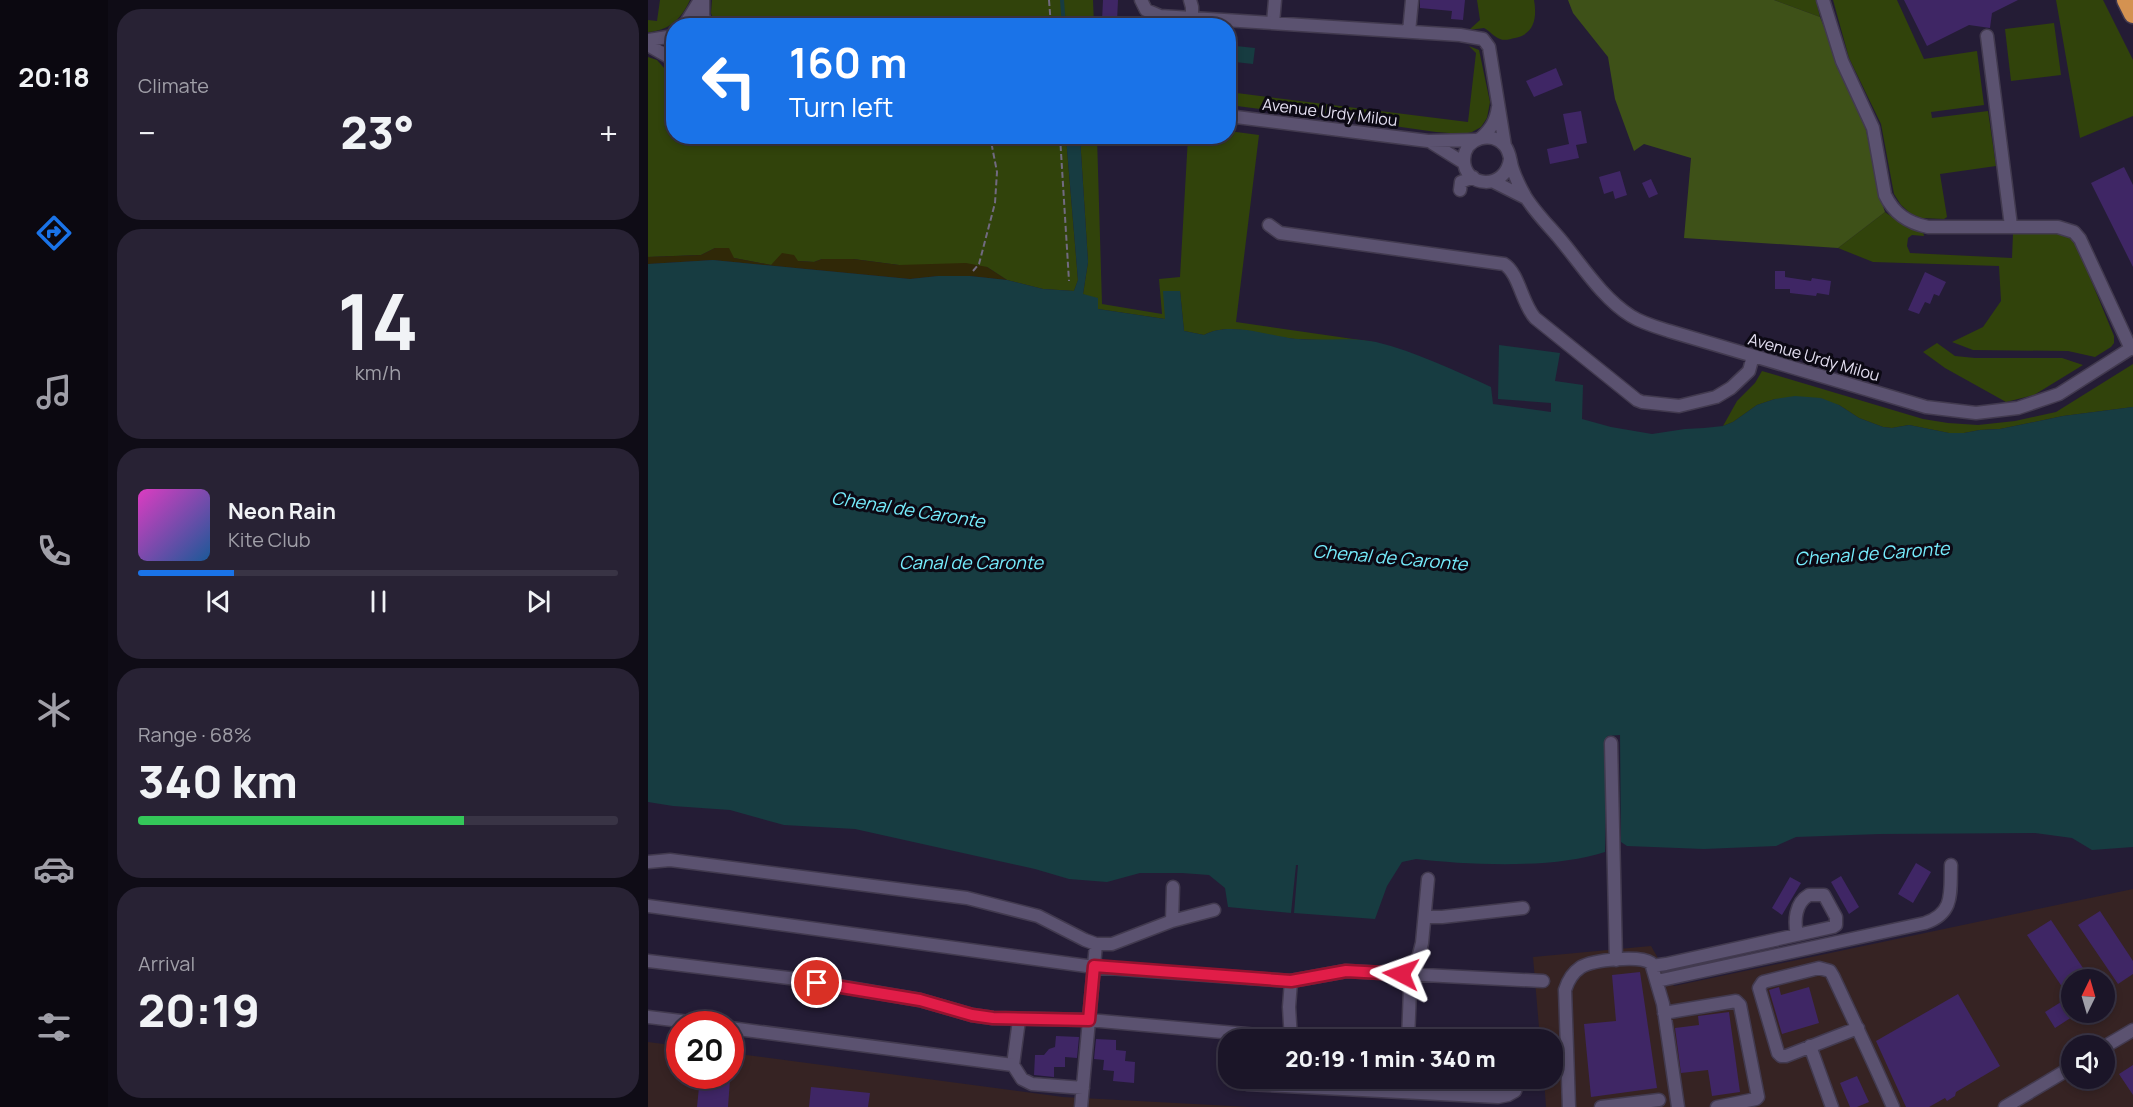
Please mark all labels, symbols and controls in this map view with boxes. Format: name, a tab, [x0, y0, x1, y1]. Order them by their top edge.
text: 160 m	[789, 33, 907, 91]
icon: left	[690, 42, 768, 120]
text: 20:18	[18, 58, 90, 95]
text: Climate	[138, 72, 209, 99]
text: Turn left	[789, 88, 893, 125]
street label: Avenue Urdy Milou	[1261, 93, 1399, 131]
text: 23°	[340, 101, 414, 163]
text: −	[138, 110, 156, 155]
text: +	[599, 110, 618, 155]
icon: directions	[33, 212, 75, 254]
text: 14	[337, 267, 419, 373]
street label: Avenue Urdy Milou	[1746, 328, 1882, 386]
text: km/h	[355, 359, 401, 386]
icon: music	[33, 371, 75, 413]
water label: Chenal de Caronte	[830, 485, 988, 533]
text: Neon Rain	[228, 496, 336, 526]
text: Kite Club	[228, 526, 311, 553]
icon: phone	[33, 530, 75, 572]
water label: Chenal de Caronte	[1794, 536, 1952, 570]
water label: Chenal de Caronte	[1312, 538, 1470, 576]
water label: Canal de Caronte	[899, 550, 1045, 574]
icon: previous	[202, 585, 235, 618]
icon: pause	[362, 585, 395, 618]
icon: next	[522, 585, 555, 618]
icon: climate	[33, 689, 75, 731]
text: Range · 68%	[138, 721, 252, 748]
text: 340 km	[138, 750, 298, 812]
icon: car	[33, 848, 75, 890]
position arrow	[1369, 942, 1433, 1006]
text: Arrival	[138, 950, 195, 977]
pin	[791, 957, 842, 1008]
icon: arrive	[800, 966, 833, 999]
north arrow	[2061, 969, 2115, 1023]
map controls	[2061, 969, 2115, 1089]
text: 20:19	[138, 979, 260, 1041]
icon: filters	[33, 1006, 75, 1048]
speed limit sign: 20	[666, 1011, 744, 1089]
button: sound	[2061, 1035, 2115, 1089]
text: 20:19 · 1 min · 340 m	[1285, 1044, 1496, 1074]

